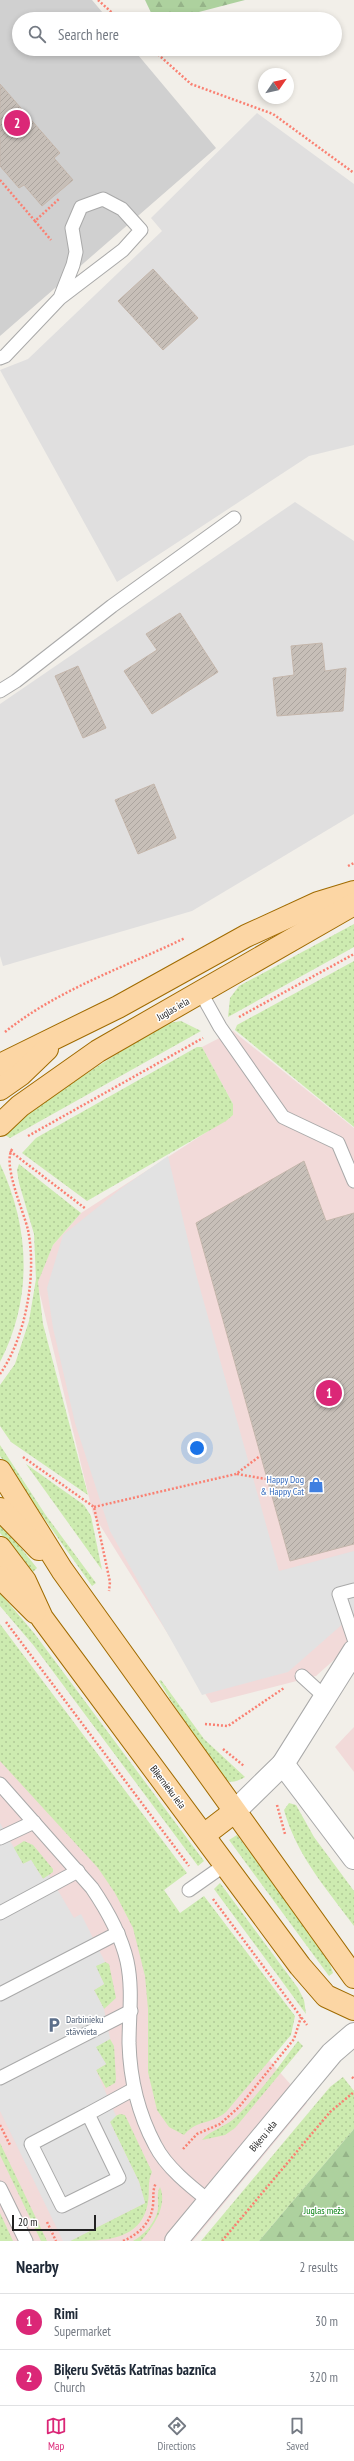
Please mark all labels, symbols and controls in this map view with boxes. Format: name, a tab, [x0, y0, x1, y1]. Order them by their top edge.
search box	[12, 12, 342, 56]
icon: search	[26, 23, 48, 45]
text: Search here	[58, 25, 119, 44]
north arrow	[258, 68, 294, 104]
pin: 2	[4, 108, 30, 138]
street label: Juglas iela	[153, 994, 192, 1024]
pin: 1	[316, 1378, 342, 1408]
your location	[187, 1438, 207, 1458]
place label: Happy Dog & Happy Cat	[261, 1473, 304, 1498]
shop icon: Happy Dog & Happy Cat	[307, 1476, 325, 1494]
street label: Biķernieku iela	[147, 1763, 189, 1811]
place label: Darbinieku stāvvieta	[66, 2013, 103, 2038]
parking icon: Darbinieku stāvvieta	[45, 2016, 63, 2034]
street label: Biķeru iela	[246, 2118, 280, 2154]
park label: Juglas mežs	[303, 2204, 345, 2217]
scale bar	[12, 2213, 96, 2232]
text: 20 m	[18, 2215, 37, 2229]
text: Nearby	[16, 2256, 59, 2278]
text: 2 results	[299, 2259, 338, 2276]
text: Rimi	[54, 2304, 78, 2323]
text: 1	[26, 2313, 32, 2330]
text: 30 m	[315, 2313, 338, 2330]
text: Supermarket	[54, 2323, 111, 2340]
text: Biķeru Svētās Katrīnas baznīca	[54, 2360, 216, 2379]
text: 2	[26, 2369, 32, 2386]
text: 320 m	[309, 2369, 338, 2386]
text: Church	[54, 2379, 85, 2396]
tab: Map	[45, 2415, 67, 2453]
tab: Directions	[158, 2415, 196, 2453]
tab: Saved	[286, 2415, 309, 2453]

